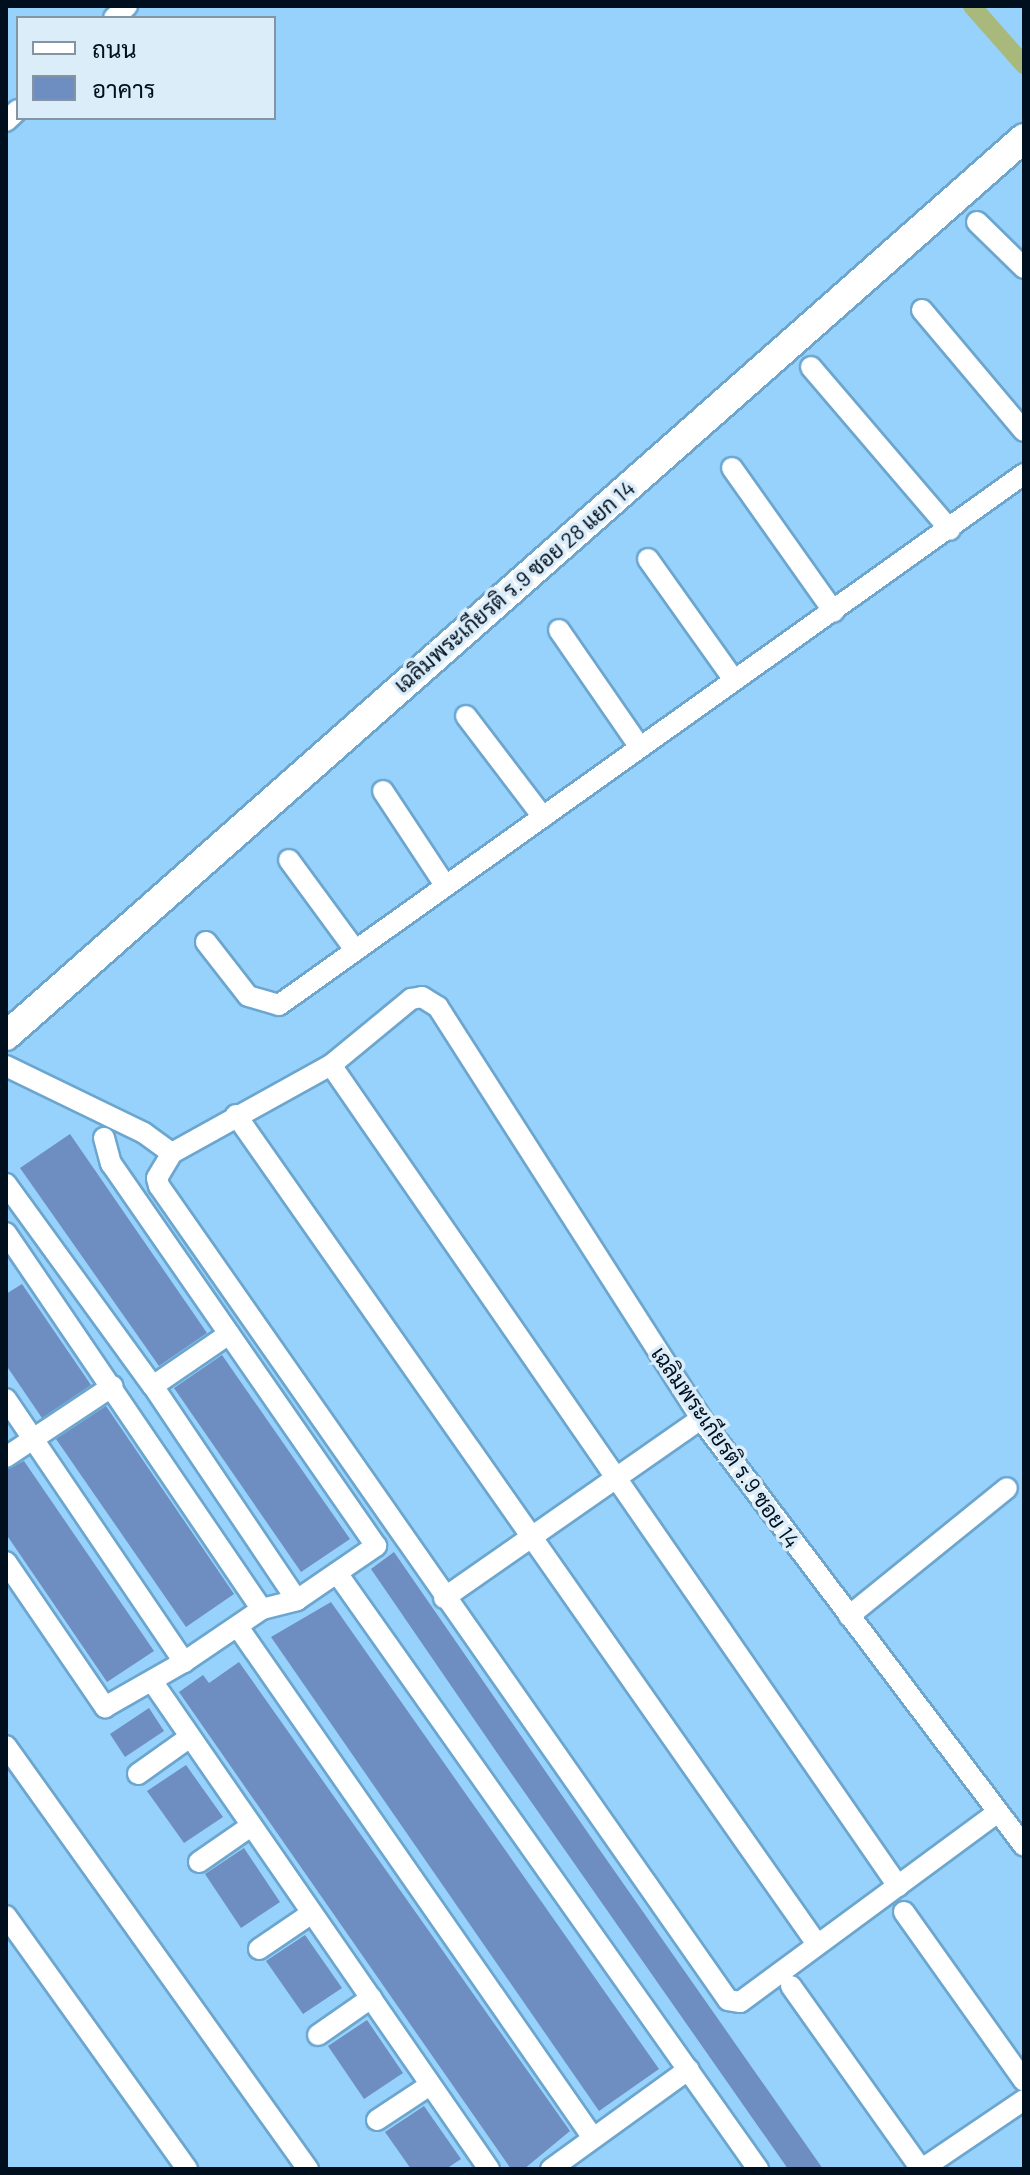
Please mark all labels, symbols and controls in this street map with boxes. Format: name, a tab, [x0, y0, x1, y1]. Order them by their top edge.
legend	[16, 16, 276, 120]
text: ถนน	[92, 34, 137, 63]
text: อาคาร	[92, 74, 155, 103]
street label: เฉลิมพระเกียรติ ร.9 ซอย 28 แยก 14	[388, 474, 640, 698]
street label: เฉลิมพระเกียรติ ร.9 ซอย 14	[646, 1341, 806, 1553]

